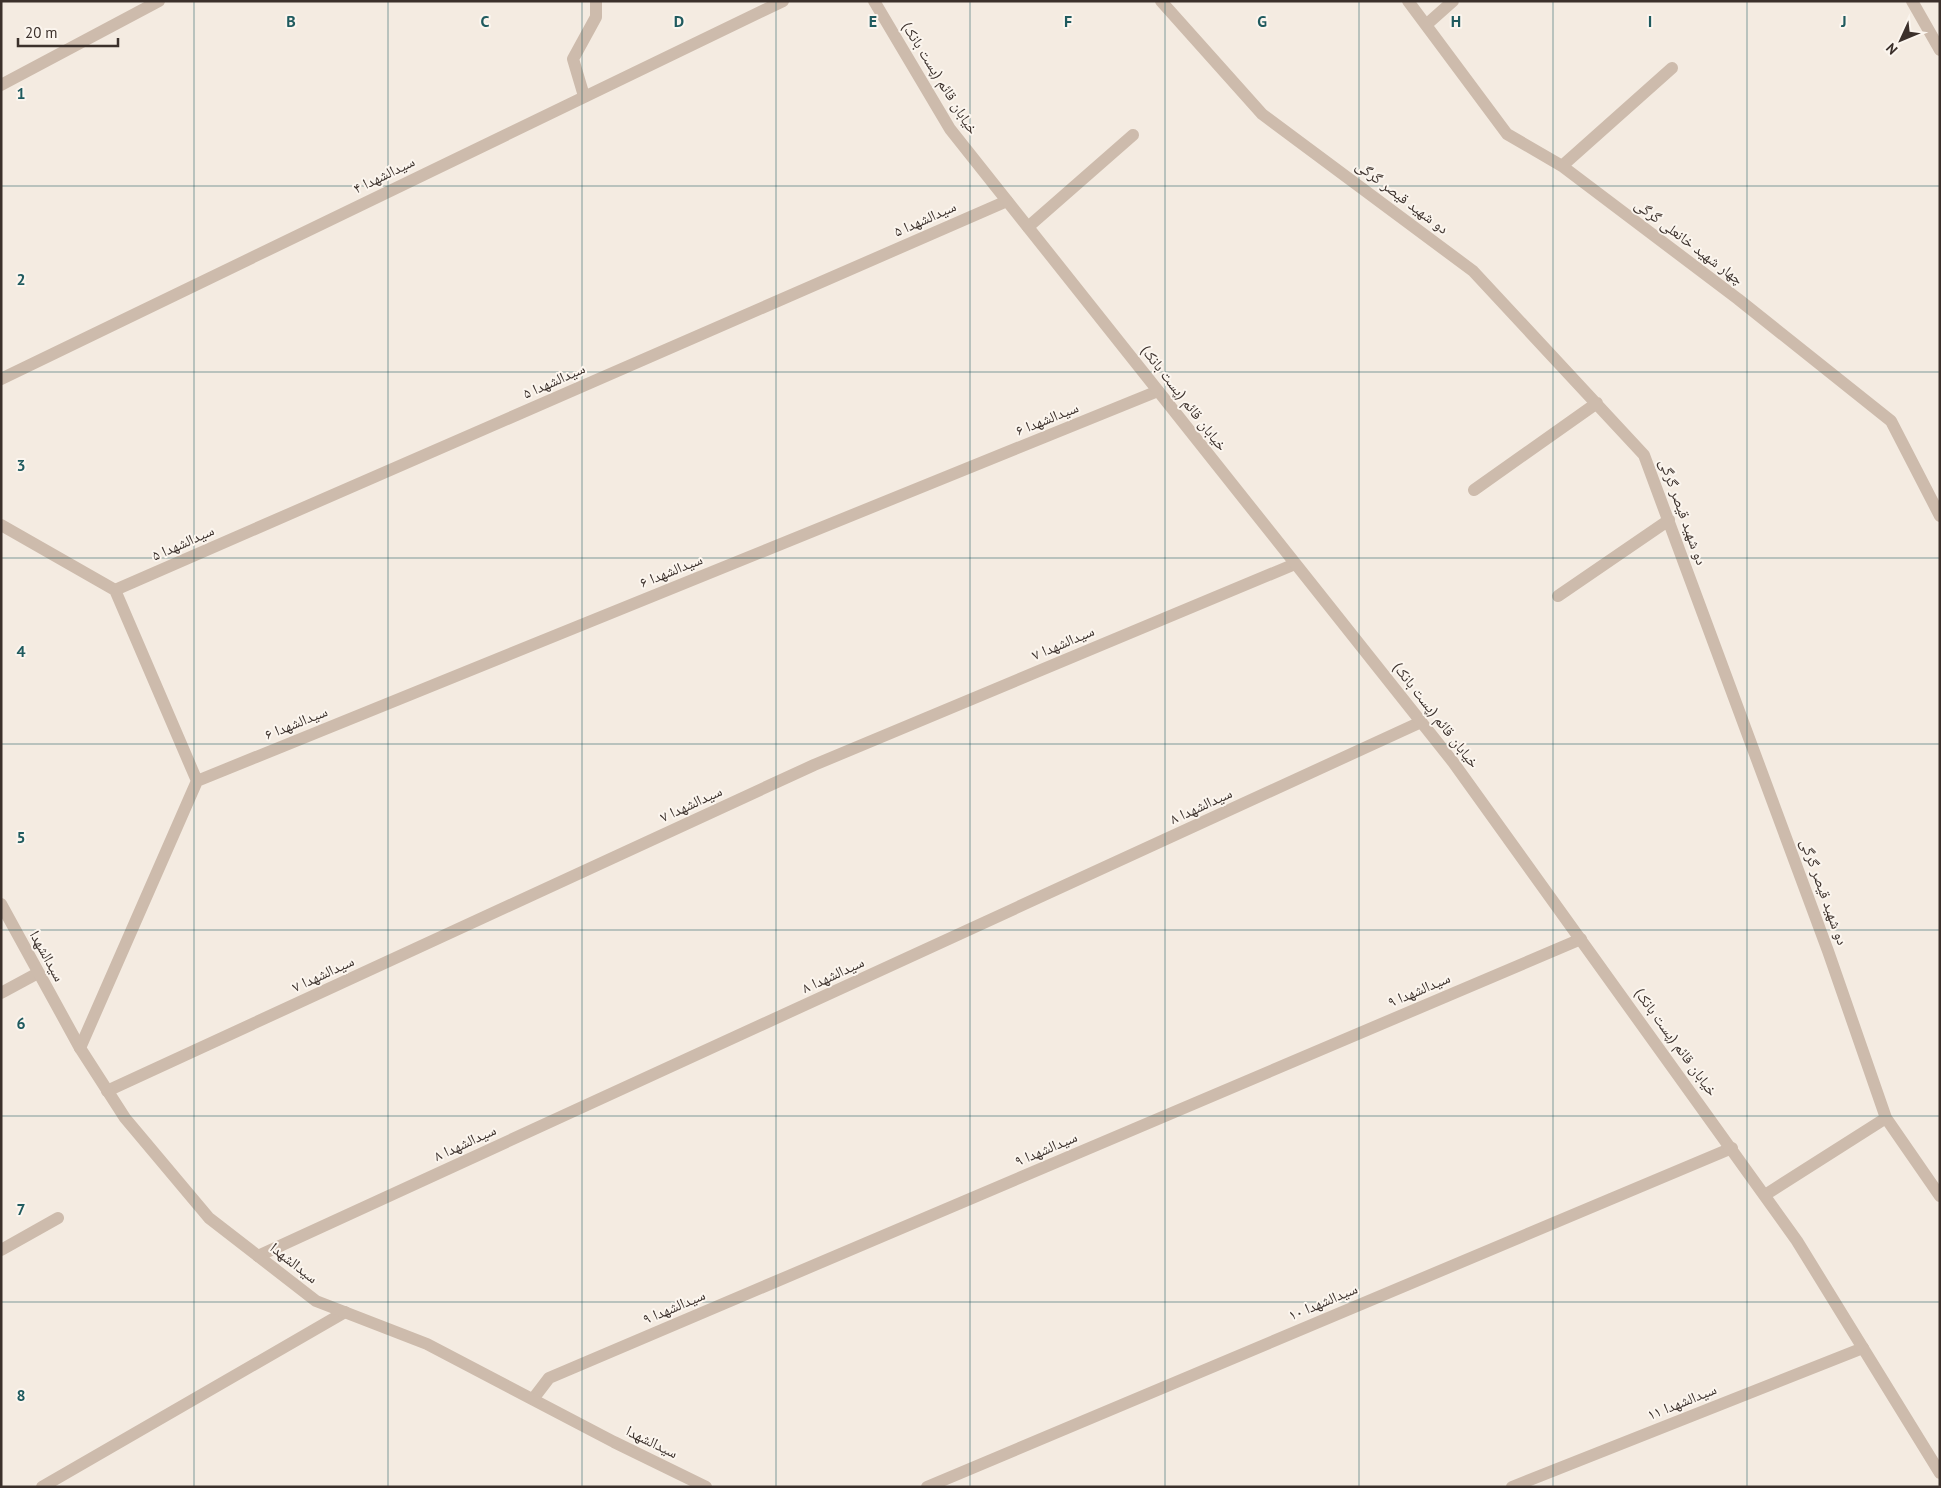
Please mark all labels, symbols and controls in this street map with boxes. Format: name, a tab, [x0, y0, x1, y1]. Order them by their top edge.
text: B	[286, 11, 296, 31]
text: C	[481, 11, 490, 31]
text: D	[674, 11, 684, 31]
text: E	[869, 11, 877, 31]
text: F	[1064, 11, 1072, 31]
text: G	[1257, 11, 1267, 31]
text: H	[1451, 11, 1461, 31]
text: I	[1648, 11, 1652, 31]
text: J	[1840, 11, 1847, 31]
scale bar	[18, 15, 118, 47]
north arrow	[1876, 15, 1926, 65]
street label: خیابان قائم (پست بانک)	[897, 18, 983, 138]
text: 20 m	[25, 23, 58, 42]
text: N	[1882, 39, 1901, 59]
text: 1	[16, 83, 26, 103]
street label: سیدالشهدا ۴	[350, 151, 418, 198]
street label: دو شهید قیصر گرگی	[1351, 155, 1453, 239]
street label: چهار شهید خانعلی گرگی	[1631, 194, 1748, 290]
street label: سیدالشهدا ۵	[891, 196, 959, 241]
text: 2	[16, 269, 26, 289]
street label: خیابان قائم (پست بانک)	[1136, 341, 1232, 455]
street label: سیدالشهدا ۵	[520, 358, 588, 403]
street label: سیدالشهدا ۶	[1013, 397, 1081, 440]
text: 3	[16, 455, 26, 475]
street label: دو شهید قیصر گرگی	[1655, 456, 1711, 568]
street label: سیدالشهدا ۵	[149, 520, 217, 565]
street label: سیدالشهدا ۶	[637, 549, 705, 592]
street label: سیدالشهدا ۷	[1029, 621, 1097, 664]
text: 4	[16, 641, 26, 661]
street label: خیابان قائم (پست بانک)	[1388, 658, 1484, 772]
street label: سیدالشهدا ۶	[262, 701, 330, 744]
street label: سیدالشهدا ۷	[657, 781, 725, 826]
street label: سیدالشهدا ۸	[1167, 783, 1235, 828]
text: 5	[16, 827, 26, 847]
street label: دو شهید قیصر گرگی	[1796, 836, 1852, 948]
street label: سیدالشهدا	[26, 927, 69, 985]
street label: سیدالشهدا ۷	[289, 951, 357, 996]
street label: سیدالشهدا ۸	[799, 952, 867, 997]
street label: سیدالشهدا ۹	[1385, 968, 1453, 1011]
street label: خیابان قائم (پست بانک)	[1630, 984, 1722, 1100]
text: 6	[16, 1013, 26, 1033]
street label: سیدالشهدا ۸	[431, 1120, 499, 1165]
street label: سیدالشهدا ۹	[1012, 1127, 1080, 1170]
text: 7	[16, 1199, 26, 1219]
street label: سیدالشهدا	[267, 1238, 322, 1287]
street label: سیدالشهدا ۱۰	[1286, 1278, 1360, 1325]
street label: سیدالشهدا ۹	[640, 1285, 708, 1328]
street label: سیدالشهدا ۱۱	[1644, 1379, 1719, 1424]
text: 8	[16, 1385, 26, 1405]
street label: سیدالشهدا	[623, 1421, 681, 1462]

